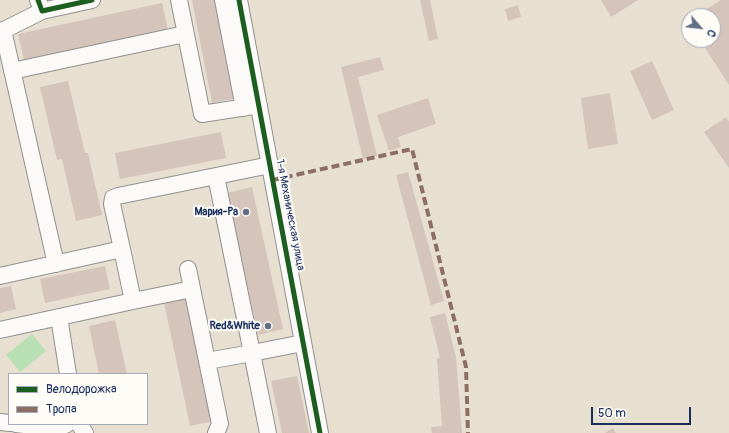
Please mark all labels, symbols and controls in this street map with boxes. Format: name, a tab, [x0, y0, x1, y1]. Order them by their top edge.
north arrow	[681, 8, 721, 48]
text: С	[704, 27, 718, 39]
street label: 1-я Механическая улица	[273, 158, 307, 272]
place label: Мария-Ра	[194, 205, 238, 219]
marker: Мария-Ра	[241, 207, 251, 217]
place label: Red&White	[209, 319, 260, 333]
marker: Red&White	[263, 321, 273, 331]
legend	[8, 373, 148, 425]
text: Велодорожка	[46, 382, 117, 397]
scale bar	[593, 399, 693, 425]
text: Тропа	[46, 402, 76, 417]
text: 50 m	[598, 406, 626, 421]

